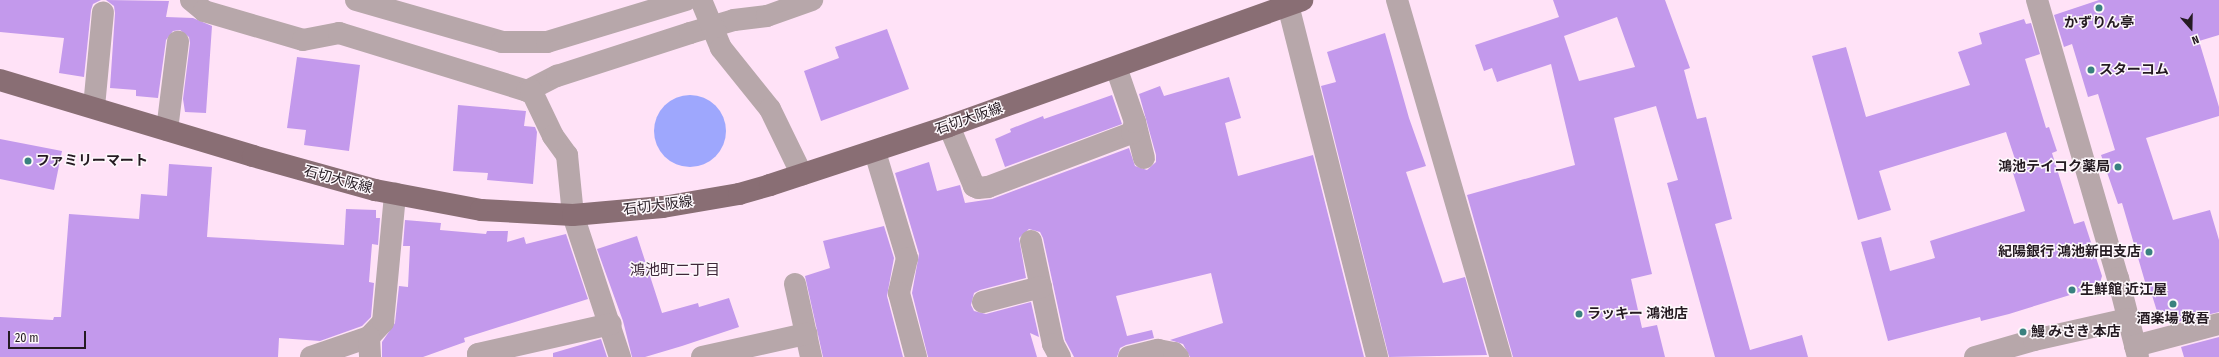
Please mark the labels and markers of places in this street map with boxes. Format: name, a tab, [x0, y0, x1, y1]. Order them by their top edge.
marker: かずりん亭	[2094, 3, 2104, 13]
place label: かずりん亭	[2064, 15, 2134, 31]
place label: スターコム	[2099, 62, 2169, 78]
marker: スターコム	[2086, 65, 2096, 75]
place label: ファミリーマート	[36, 153, 148, 169]
marker: ファミリーマート	[23, 156, 33, 166]
place label: 鴻池テイコク薬局	[1998, 159, 2110, 175]
marker: 鴻池テイコク薬局	[2113, 162, 2123, 172]
place label: 紀陽銀行 鴻池新田支店	[1998, 244, 2141, 260]
marker: 紀陽銀行 鴻池新田支店	[2144, 247, 2154, 257]
place label: 生鮮館 近江屋	[2080, 282, 2167, 298]
marker: 生鮮館 近江屋	[2067, 285, 2077, 295]
marker: 酒楽場 敬吾	[2168, 299, 2178, 309]
place label: ラッキー 鴻池店	[1587, 306, 1688, 322]
marker: ラッキー 鴻池店	[1574, 309, 1584, 319]
place label: 酒楽場 敬吾	[2137, 311, 2209, 327]
place label: 鰻 みさき 本店	[2031, 324, 2121, 340]
marker: 鰻 みさき 本店	[2018, 327, 2028, 337]

